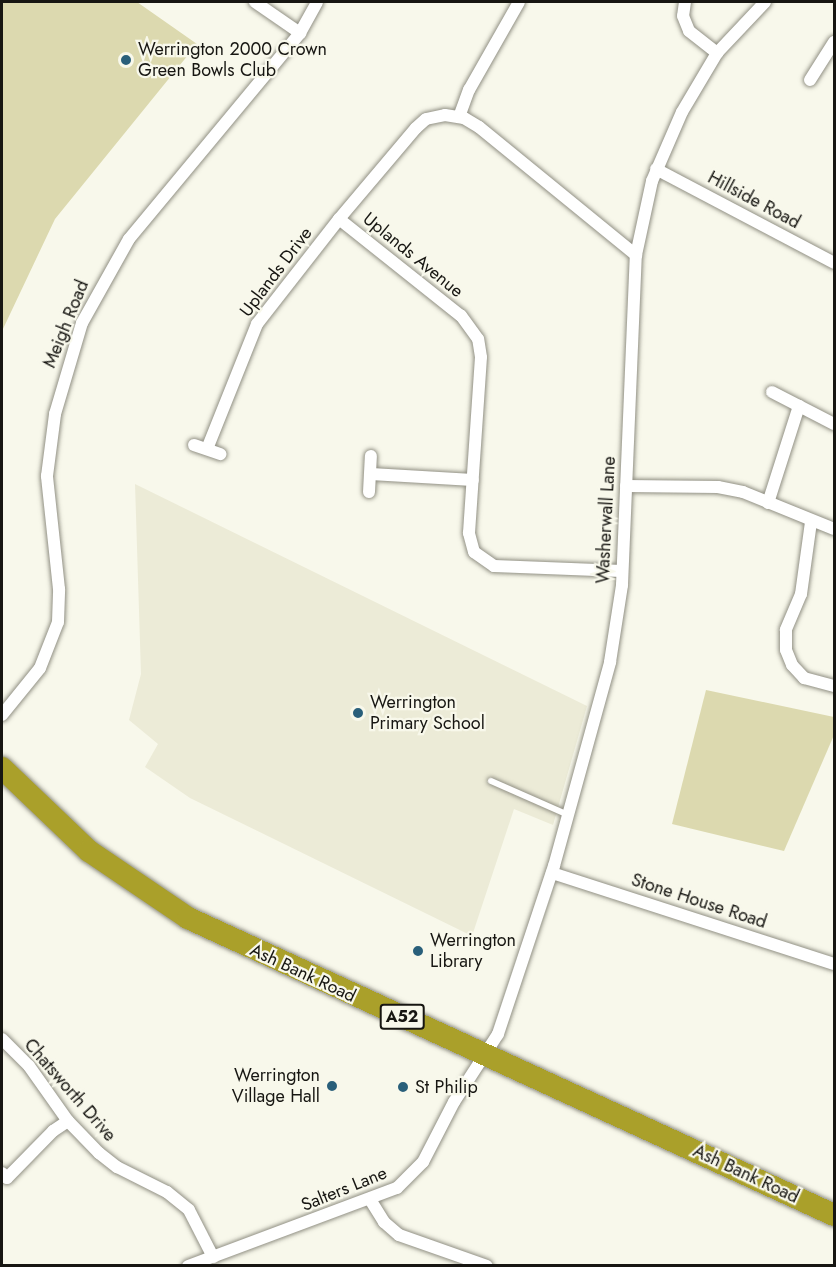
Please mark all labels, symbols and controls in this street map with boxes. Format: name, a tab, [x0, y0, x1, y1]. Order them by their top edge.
place label: Werrington 2000 Crown Green Bowls Club	[138, 39, 327, 82]
marker: Werrington 2000 Crown Green Bowls Club	[119, 53, 133, 67]
street label: Hillside Road	[704, 167, 804, 233]
street label: Uplands Avenue	[359, 208, 467, 302]
street label: Uplands Drive	[235, 223, 317, 321]
street label: Meigh Road	[39, 277, 93, 371]
street label: Washerwall Lane	[592, 456, 620, 584]
place label: Werrington Primary School	[370, 692, 485, 734]
marker: Werrington Primary School	[351, 706, 365, 720]
street label: Stone House Road	[629, 869, 769, 933]
place label: Werrington Library	[430, 930, 516, 972]
street label: Ash Bank Road	[247, 939, 359, 1007]
marker: Werrington Library	[411, 944, 425, 958]
road number: A52	[380, 1004, 424, 1030]
street label: Chatsworth Drive	[20, 1034, 120, 1146]
place label: Werrington Village Hall	[232, 1065, 320, 1108]
place label: St Philip	[415, 1076, 478, 1098]
marker: Werrington Village Hall	[325, 1079, 339, 1093]
marker: St Philip	[396, 1080, 410, 1094]
street label: Ash Bank Road	[690, 1140, 802, 1208]
street label: Salters Lane	[298, 1162, 390, 1216]

